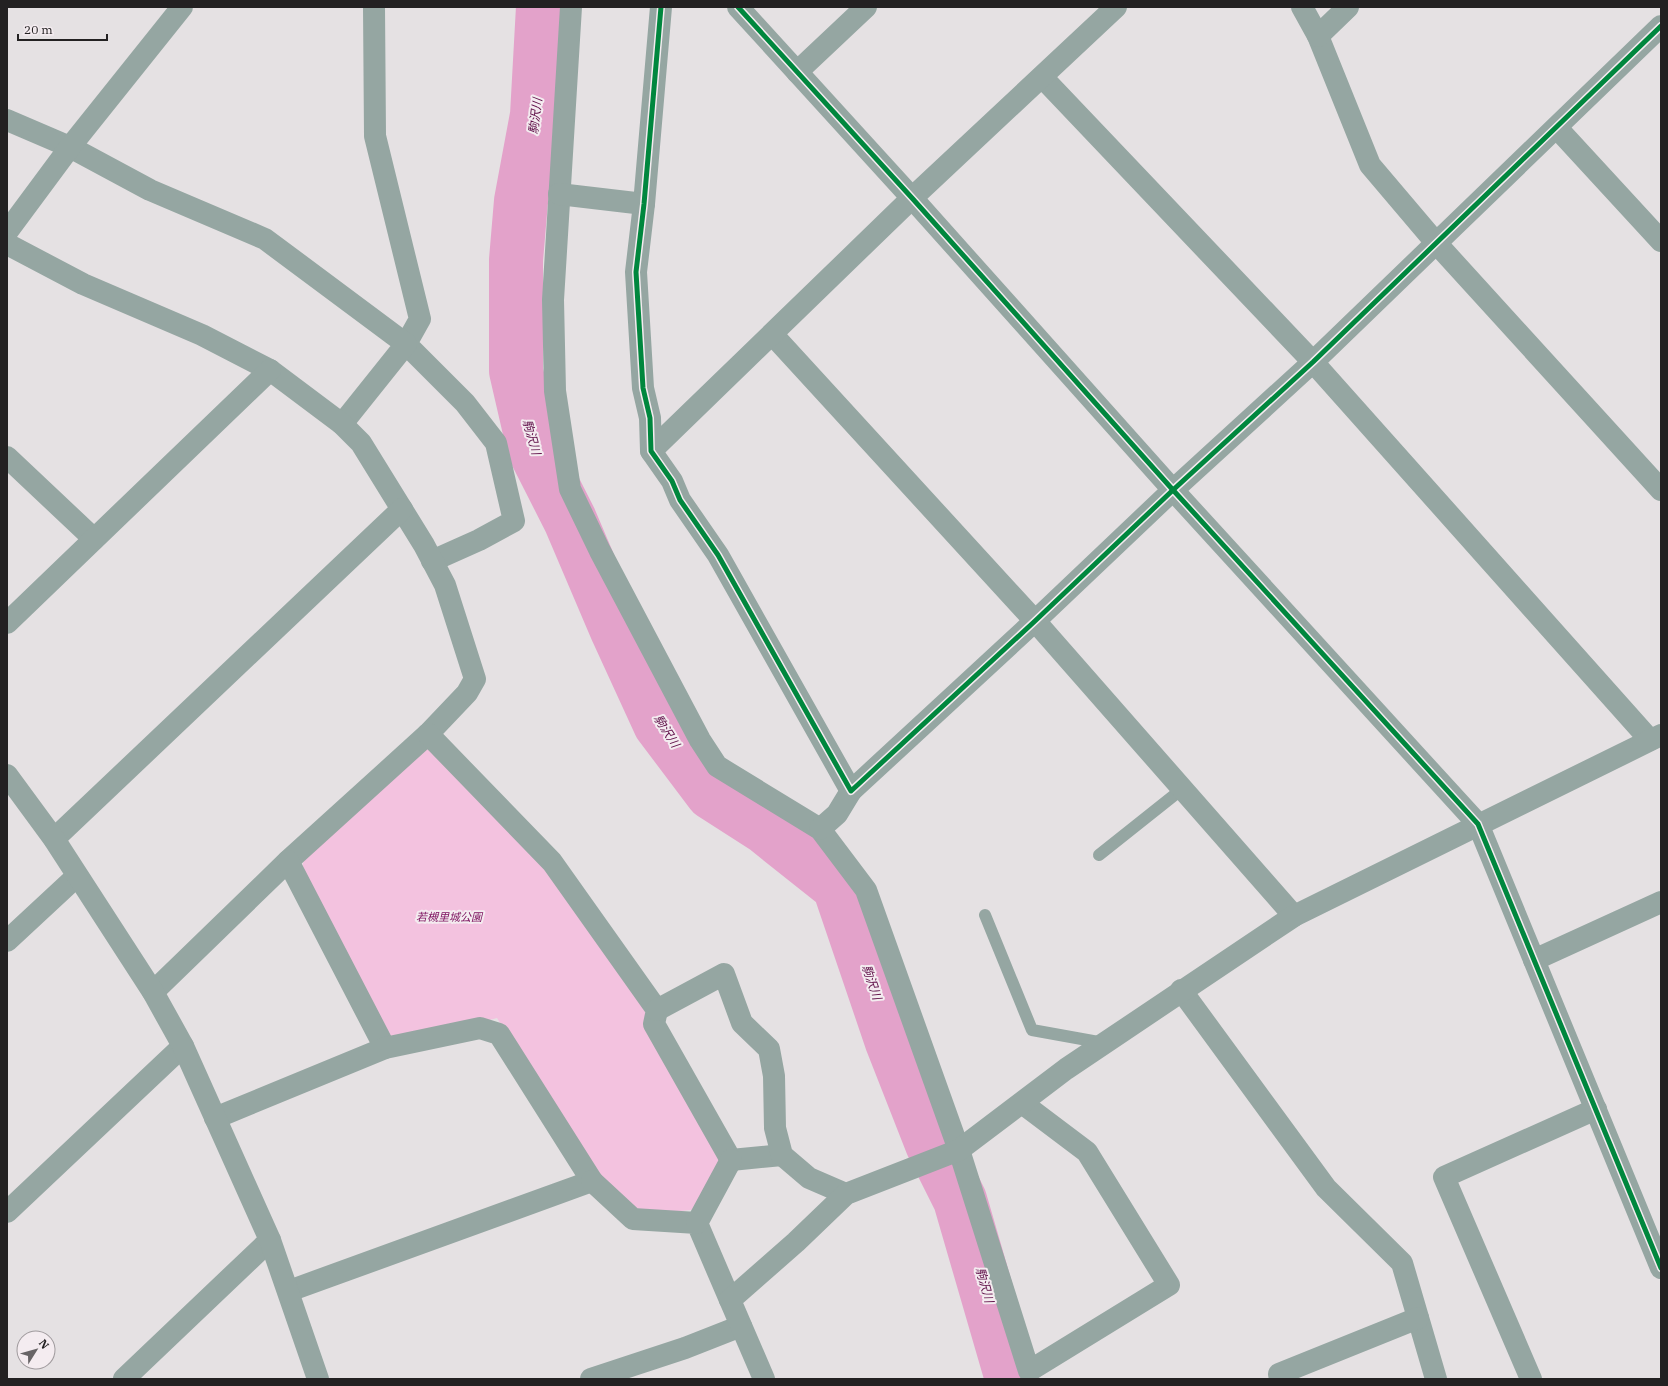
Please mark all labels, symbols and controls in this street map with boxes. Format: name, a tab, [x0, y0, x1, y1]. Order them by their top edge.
scale bar	[18, 16, 107, 42]
text: 20 m	[24, 22, 53, 37]
water label: 駒沢川	[525, 95, 545, 135]
water label: 駒沢川	[520, 418, 545, 458]
water label: 駒沢川	[651, 712, 684, 752]
park label: 若槻里城公園	[416, 910, 484, 924]
water label: 駒沢川	[859, 963, 886, 1003]
water label: 駒沢川	[973, 1266, 998, 1306]
north arrow	[16, 1330, 56, 1370]
text: N	[36, 1336, 52, 1352]

